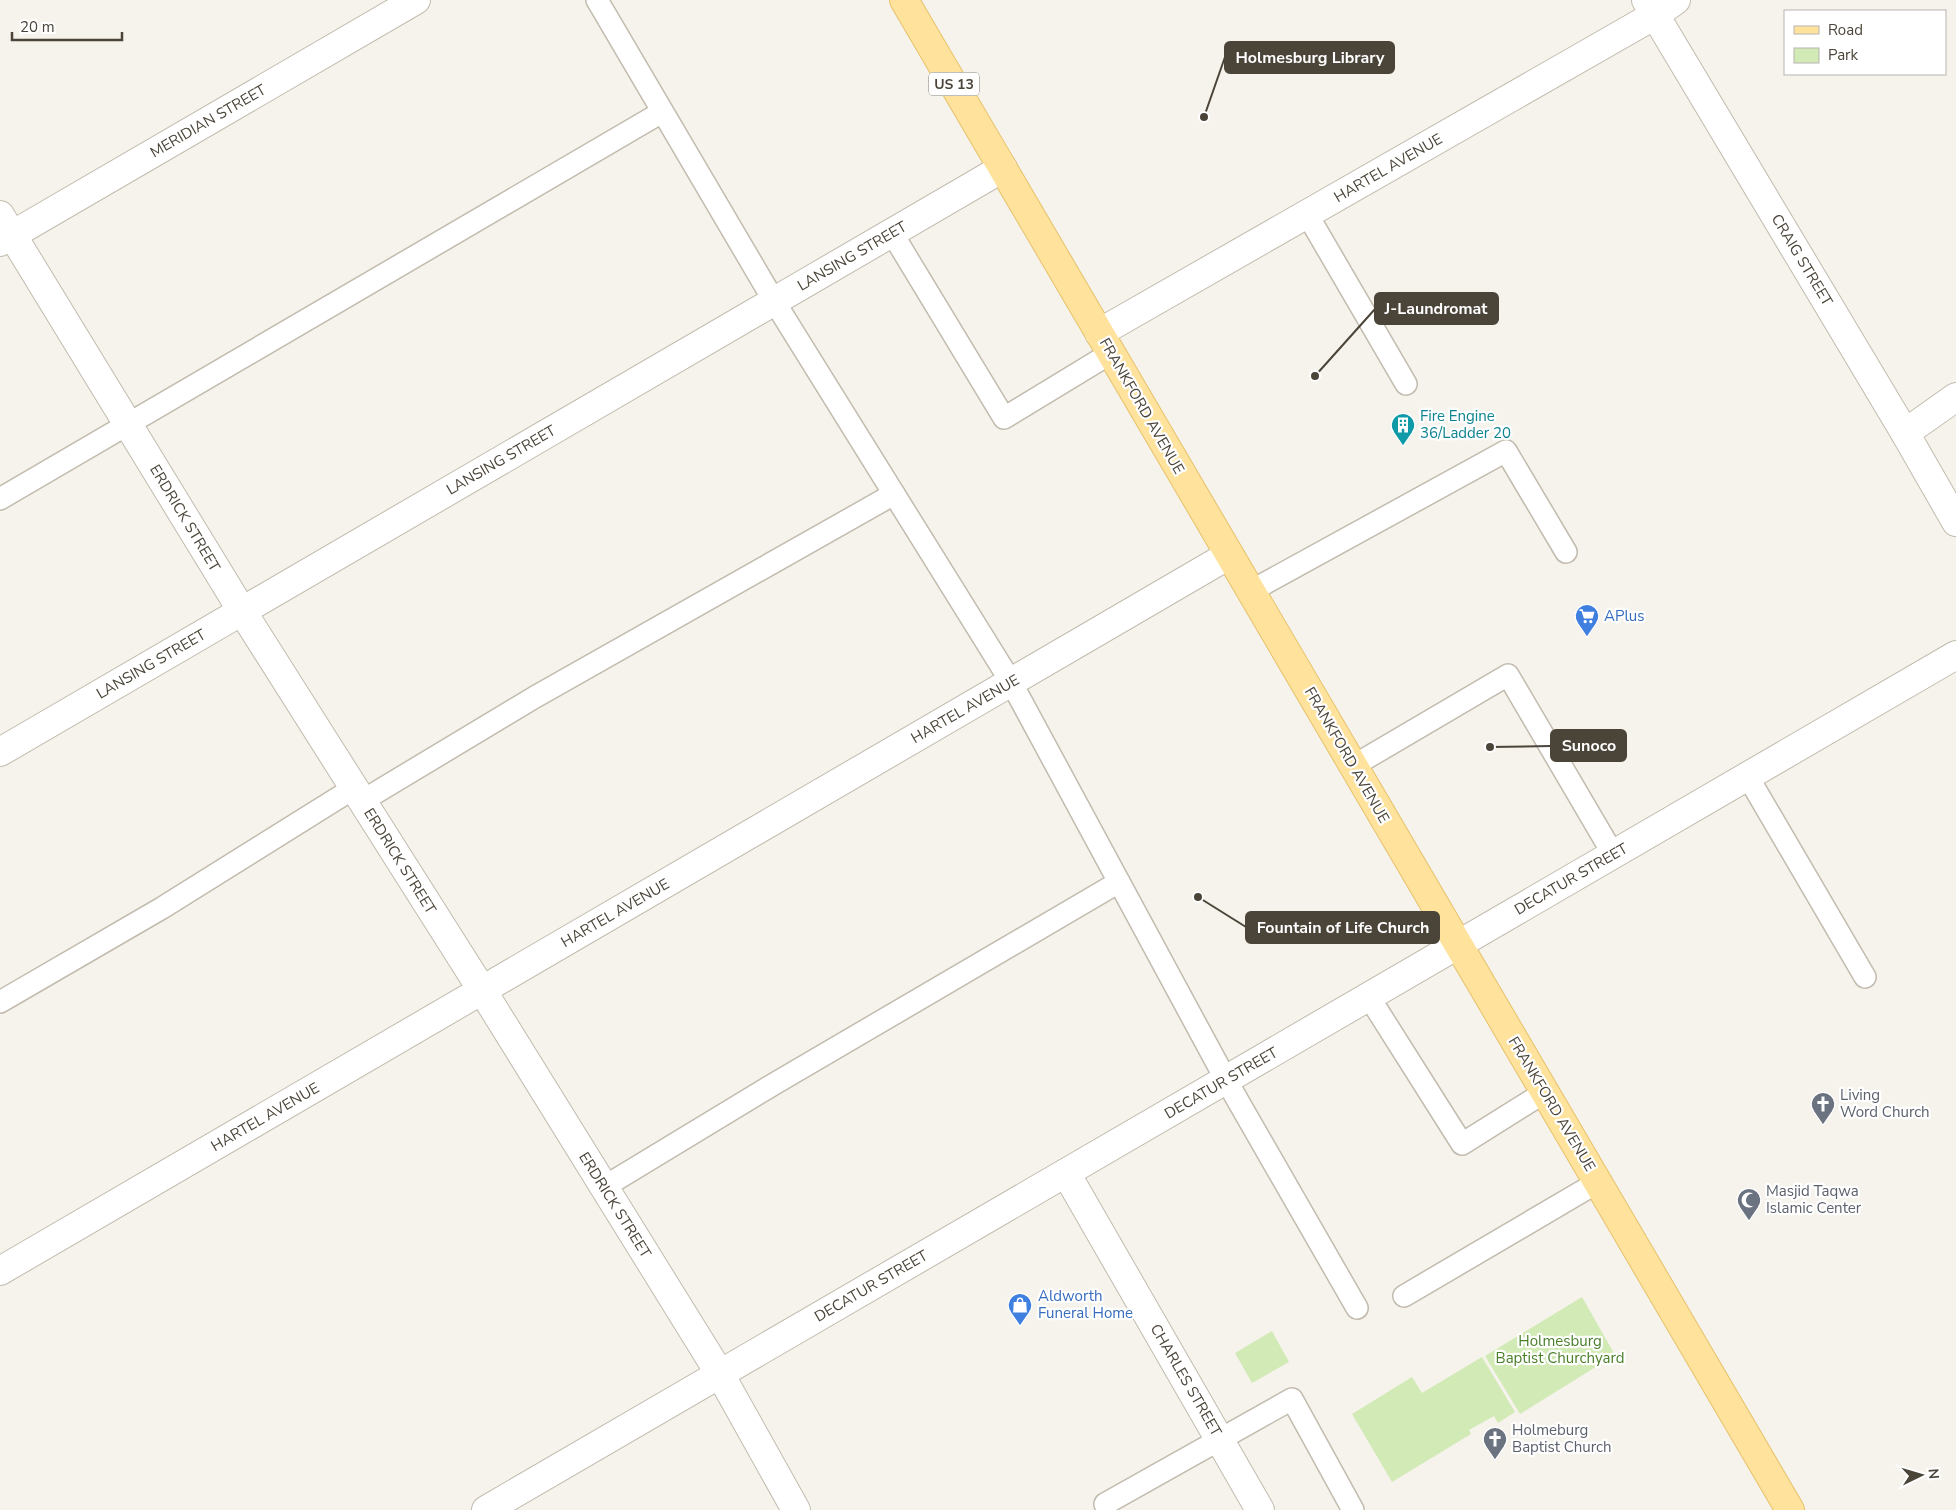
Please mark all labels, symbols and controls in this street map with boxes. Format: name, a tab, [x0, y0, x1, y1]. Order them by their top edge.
scale bar	[12, 10, 122, 42]
legend	[1784, 10, 1946, 75]
text: 20 m	[20, 17, 55, 37]
text: Road	[1828, 20, 1863, 40]
callout: Holmesburg Library	[1225, 42, 1394, 73]
text: Park	[1828, 45, 1858, 65]
text: Holmesburg Library	[1236, 47, 1385, 69]
road number: US 13	[929, 72, 979, 96]
street label: MERIDIAN STREET	[146, 80, 270, 162]
street label: HARTEL AVENUE	[1330, 129, 1446, 207]
street label: CRAIG STREET	[1767, 210, 1837, 310]
street label: LANSING STREET	[794, 217, 910, 295]
callout: J-Laundromat	[1375, 293, 1498, 324]
text: J-Laundromat	[1384, 298, 1488, 320]
street label: FRANKFORD AVENUE	[1095, 334, 1189, 478]
place label: Fire Engine 36/Ladder 20	[1420, 406, 1511, 443]
building icon: Fire Engine 36/Ladder 20	[1390, 412, 1416, 446]
street label: LANSING STREET	[443, 421, 559, 499]
street label: ERDRICK STREET	[145, 461, 225, 575]
supermarket icon: APlus	[1574, 603, 1600, 637]
place label: APlus	[1604, 606, 1645, 626]
street label: LANSING STREET	[93, 625, 209, 703]
street label: HARTEL AVENUE	[907, 670, 1023, 748]
street label: FRANKFORD AVENUE	[1300, 683, 1394, 827]
callout: Sunoco	[1551, 730, 1626, 761]
text: Sunoco	[1562, 735, 1616, 757]
street label: ERDRICK STREET	[359, 804, 441, 918]
street label: DECATUR STREET	[1511, 838, 1631, 920]
street label: HARTEL AVENUE	[557, 874, 673, 952]
callout: Fountain of Life Church	[1246, 912, 1439, 943]
text: Fountain of Life Church	[1257, 917, 1429, 939]
street label: FRANKFORD AVENUE	[1504, 1033, 1600, 1175]
street label: DECATUR STREET	[1161, 1042, 1281, 1124]
street label: HARTEL AVENUE	[207, 1078, 323, 1156]
place label: Living Word Church	[1840, 1085, 1930, 1122]
church icon: Living Word Church	[1810, 1091, 1836, 1125]
street label: ERDRICK STREET	[574, 1148, 656, 1262]
place label: Masjid Taqwa Islamic Center	[1766, 1181, 1862, 1218]
mosque icon: Masjid Taqwa Islamic Center	[1736, 1187, 1762, 1221]
street label: DECATUR STREET	[811, 1245, 931, 1327]
place label: Aldworth Funeral Home	[1038, 1286, 1133, 1323]
shop icon: Aldworth Funeral Home	[1007, 1292, 1033, 1326]
street label: CHARLES STREET	[1146, 1320, 1226, 1440]
park label: Holmesburg Baptist Churchyard	[1496, 1331, 1624, 1368]
place label: Holmeburg Baptist Church	[1512, 1420, 1612, 1457]
church icon: Holmeburg Baptist Church	[1482, 1426, 1508, 1460]
north arrow	[1896, 1450, 1946, 1500]
text: N	[1924, 1468, 1943, 1480]

